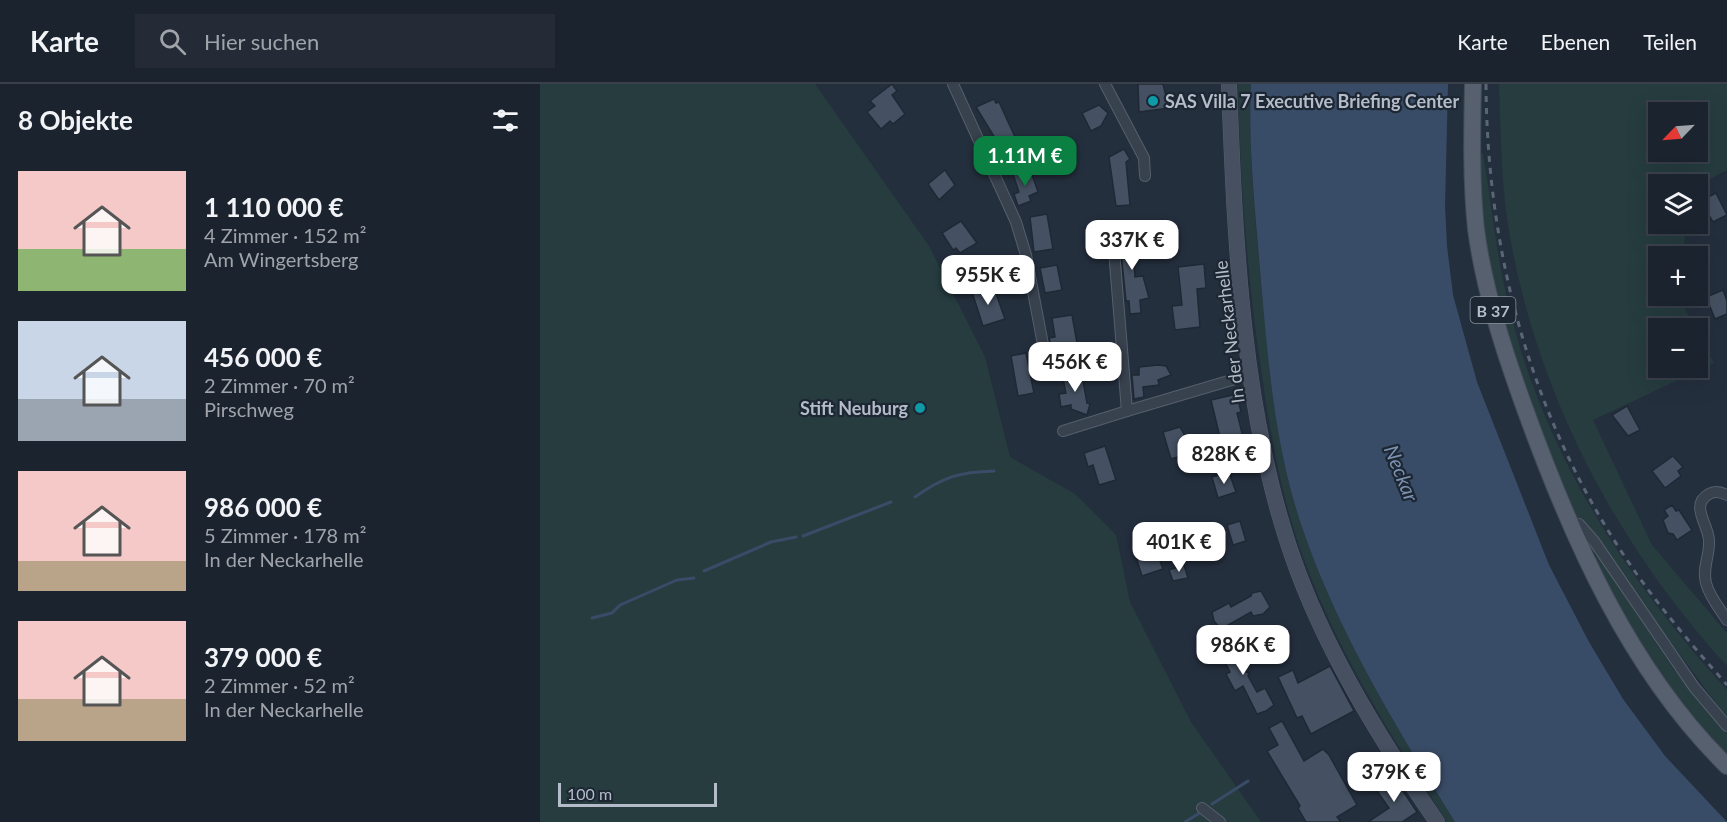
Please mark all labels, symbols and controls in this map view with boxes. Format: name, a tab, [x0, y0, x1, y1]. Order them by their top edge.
search box	[135, 14, 555, 68]
text: Karte	[30, 24, 99, 58]
icon: search	[156, 25, 189, 58]
text: Hier suchen	[204, 28, 319, 55]
text: Karte	[1457, 29, 1508, 54]
text: Ebenen	[1541, 29, 1610, 54]
text: Teilen	[1643, 29, 1697, 54]
place label: SAS Villa 7 Executive Briefing Center	[1165, 90, 1459, 112]
marker: SAS Villa 7 Executive Briefing Center	[1146, 94, 1160, 108]
north arrow	[1648, 102, 1708, 162]
map controls	[1648, 102, 1708, 378]
text: 8 Objekte	[18, 104, 133, 136]
icon: filters	[489, 104, 522, 137]
pin: 1.11M €	[970, 136, 1080, 187]
text: 1.11M €	[988, 143, 1062, 167]
button: layers	[1648, 174, 1708, 234]
text: 1 110 000 €	[204, 191, 344, 223]
icon: home	[66, 195, 138, 267]
pin: 337K €	[1083, 220, 1181, 271]
text: 4 Zimmer · 152 m²	[204, 223, 366, 247]
text: 337K €	[1100, 227, 1164, 251]
button: +	[1648, 246, 1708, 306]
text: Am Wingertsberg	[204, 247, 359, 271]
pin: 955K €	[939, 255, 1037, 306]
street label: In der Neckarhelle	[1209, 259, 1249, 405]
text: 955K €	[956, 262, 1020, 286]
road number: B 37	[1470, 297, 1516, 323]
button: −	[1648, 318, 1708, 378]
text: 456 000 €	[204, 341, 322, 373]
pin: 456K €	[1026, 342, 1124, 393]
icon: home	[66, 345, 138, 417]
text: 456K €	[1043, 349, 1107, 373]
text: 2 Zimmer · 70 m²	[204, 373, 355, 397]
text: Pirschweg	[204, 397, 294, 421]
place label: Stift Neuburg	[800, 397, 908, 419]
marker: Stift Neuburg	[913, 401, 927, 415]
pin: 828K €	[1175, 434, 1273, 485]
text: 828K €	[1192, 441, 1256, 465]
water label: Neckar	[1380, 441, 1425, 506]
text: 986 000 €	[204, 491, 322, 523]
icon: home	[66, 495, 138, 567]
pin: 401K €	[1130, 522, 1228, 573]
text: 5 Zimmer · 178 m²	[204, 523, 366, 547]
text: 401K €	[1147, 529, 1211, 553]
text: In der Neckarhelle	[204, 547, 364, 571]
pin: 986K €	[1194, 625, 1292, 676]
text: 986K €	[1211, 632, 1275, 656]
text: 379 000 €	[204, 641, 322, 673]
icon: home	[66, 645, 138, 717]
text: 2 Zimmer · 52 m²	[204, 673, 355, 697]
text: In der Neckarhelle	[204, 697, 364, 721]
pin: 379K €	[1345, 752, 1443, 803]
text: 379K €	[1362, 759, 1426, 783]
scale bar	[558, 780, 717, 808]
text: 100 m	[567, 784, 612, 803]

